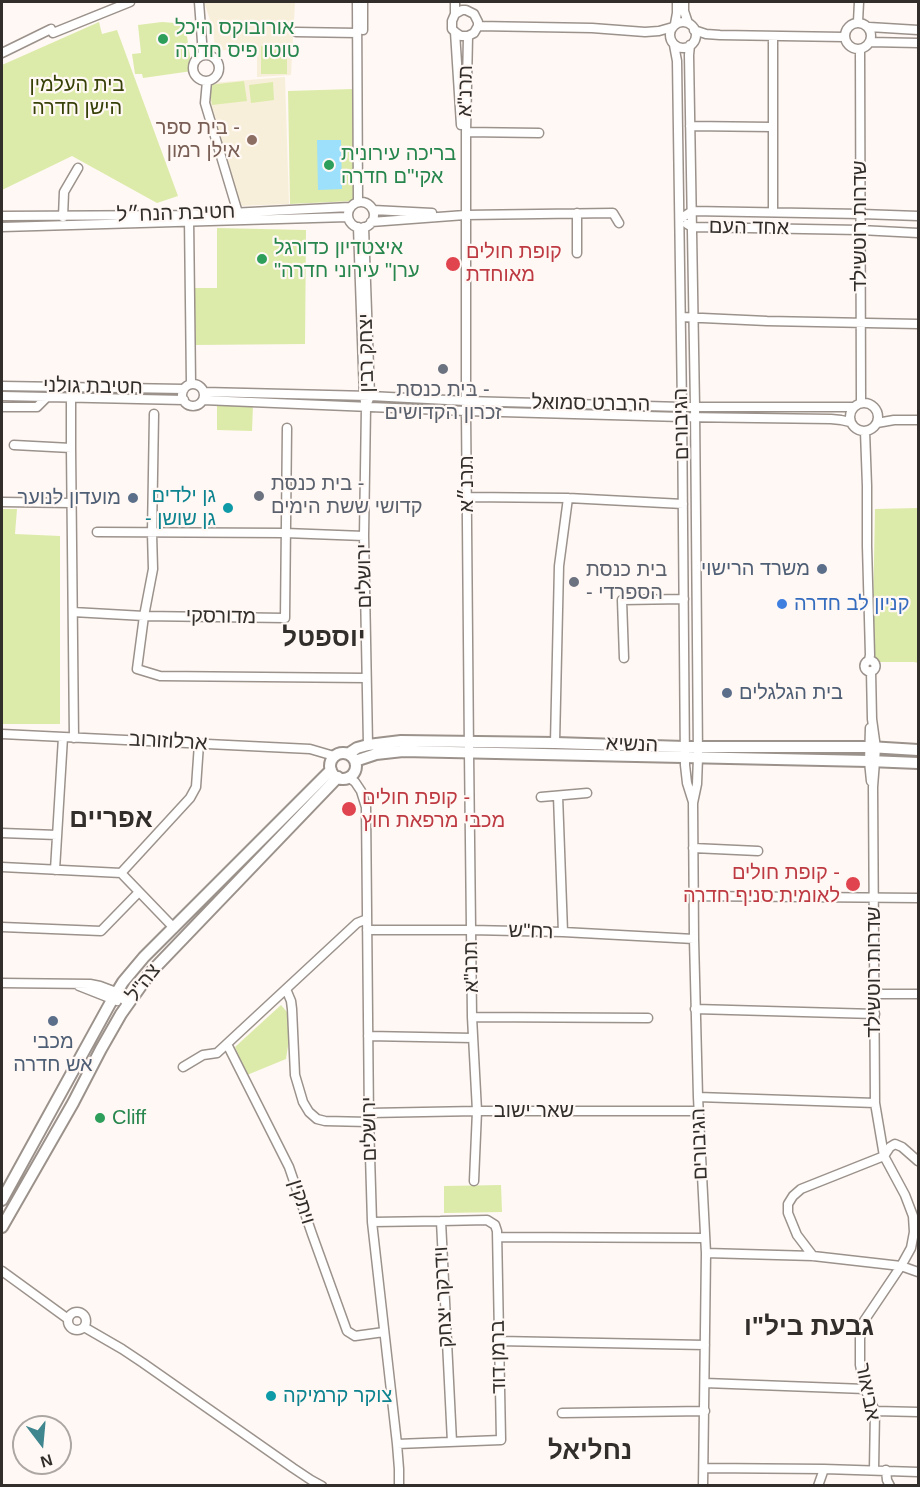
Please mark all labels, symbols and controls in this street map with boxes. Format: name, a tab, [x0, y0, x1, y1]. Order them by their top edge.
place label: אורובוקס היכל טוטו פיס חדרה	[175, 16, 300, 63]
marker: אורובוקס היכל טוטו פיס חדרה	[156, 32, 170, 46]
street label: תרנ"א	[454, 65, 478, 117]
park label: בית העלמין הישן חדרה	[30, 73, 124, 120]
place label: בית ספר - אילן רמון	[156, 116, 240, 163]
marker: בית ספר - אילן רמון	[245, 133, 259, 147]
place label: בריכה עירונית אקי"ם חדרה	[341, 142, 456, 189]
marker: בריכה עירונית אקי"ם חדרה	[322, 158, 336, 172]
street label: שדרות רוטשילד	[848, 160, 872, 292]
street label: חטיבת הנח״ל	[116, 200, 236, 228]
street label: אחד העם	[709, 215, 789, 241]
place label: איצטדיון כדורגל "ערן" עירוני חדרה	[274, 236, 420, 283]
place label: קופת חולים מאוחדת	[466, 240, 562, 287]
marker: איצטדיון כדורגל "ערן" עירוני חדרה	[255, 252, 269, 266]
marker: קופת חולים מאוחדת	[444, 255, 462, 273]
street label: יצחק רבין	[354, 313, 380, 393]
marker: בית כנסת - זכרון הקדושים	[436, 362, 450, 376]
street label: חטיבת גולני	[43, 374, 143, 400]
place label: בית כנסת - זכרון הקדושים	[385, 378, 501, 425]
street label: הגיבורים	[669, 388, 695, 460]
street label: הרברט סמואל	[531, 391, 651, 417]
street label: תרנ״א	[455, 456, 479, 512]
place label: בית כנסת - קדושי ששת הימים	[271, 472, 423, 519]
place label: גן ילדים - גן שושן	[145, 484, 216, 531]
place label: מועדון לנוער	[17, 486, 121, 510]
marker: בית כנסת - קדושי ששת הימים	[252, 489, 266, 503]
marker: מועדון לנוער	[126, 491, 140, 505]
marker: גן ילדים - גן שושן	[221, 501, 235, 515]
street label: ירושלים	[352, 543, 378, 609]
place label: משרד הרישוי	[701, 557, 810, 581]
place label: בית כנסת - הספרדי	[586, 558, 667, 605]
marker: משרד הרישוי	[815, 562, 829, 576]
marker: בית כנסת - הספרדי	[567, 575, 581, 589]
place label: קניון לב חדרה	[794, 592, 909, 616]
marker: קניון לב חדרה	[775, 597, 789, 611]
street label: מדורסקי	[186, 604, 256, 630]
district label: יוספטל	[282, 623, 366, 655]
place label: בית הגלגלים	[739, 681, 843, 705]
marker: בית הגלגלים	[720, 686, 734, 700]
street label: ארלוזורוב	[128, 728, 208, 756]
street label: הנשיא	[605, 732, 659, 758]
place label: קופת חולים - מכבי מרפאת חוץ	[362, 786, 505, 833]
marker: קופת חולים - מכבי מרפאת חוץ	[340, 800, 358, 818]
district label: אפריים	[69, 804, 153, 836]
place label: קופת חולים - לאומית סניף חדרה	[683, 861, 840, 908]
marker: קופת חולים - לאומית סניף חדרה	[844, 875, 862, 893]
street label: שדרות רוטשילד	[862, 906, 886, 1038]
street label: רח"ש	[508, 919, 554, 945]
street label: תרנ"א	[460, 941, 484, 993]
street label: צה"ל	[122, 959, 166, 1007]
marker: מכבי אש חדרה	[46, 1014, 60, 1028]
place label: מכבי אש חדרה	[13, 1030, 93, 1077]
street label: ירושלים	[357, 1096, 383, 1162]
street label: שאר ישוב	[494, 1099, 574, 1123]
place label: Cliff	[112, 1106, 146, 1130]
street label: הגיבורים	[687, 1108, 713, 1180]
marker: Cliff	[93, 1111, 107, 1125]
street label: ויתקין	[283, 1177, 319, 1227]
street label: וידרקר יצחק	[429, 1246, 459, 1348]
district label: גבעת ביל"ו	[744, 1312, 874, 1344]
street label: ברמן דוד	[486, 1320, 512, 1394]
street label: אביאור	[850, 1361, 884, 1423]
place label: צוקר קרמיקה	[283, 1384, 392, 1408]
marker: צוקר קרמיקה	[264, 1389, 278, 1403]
north arrow	[12, 1415, 72, 1475]
district label: נחליאל	[548, 1436, 632, 1468]
text: N	[39, 1451, 54, 1471]

